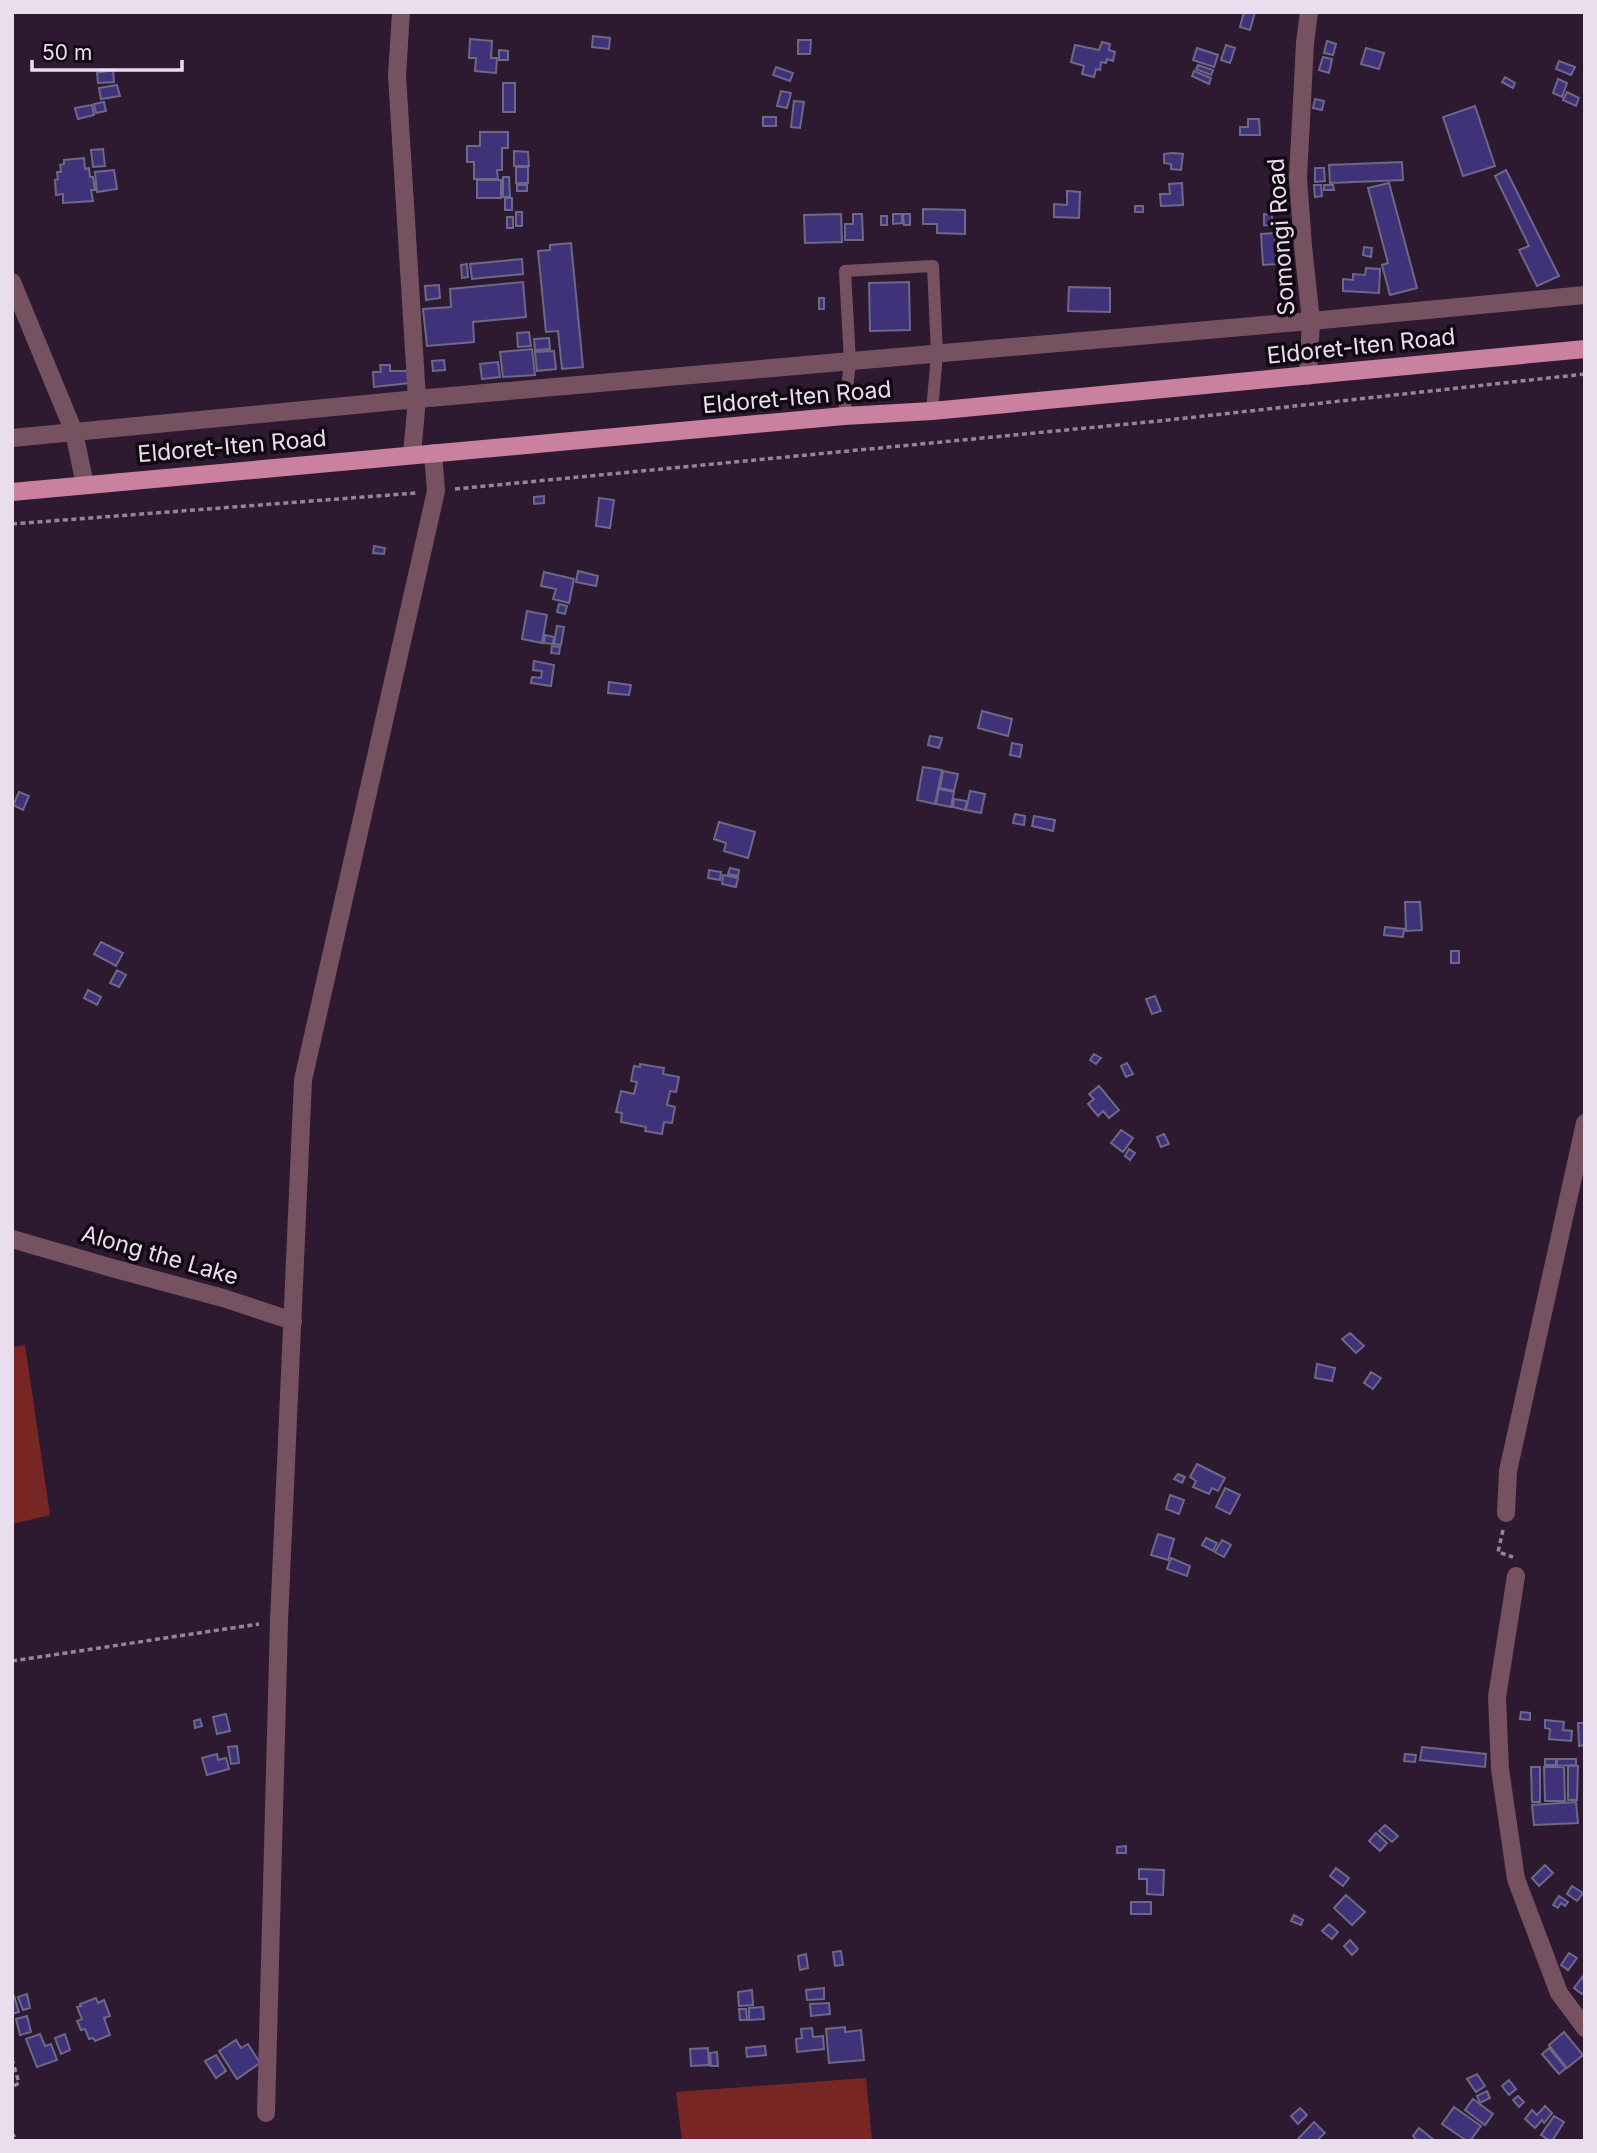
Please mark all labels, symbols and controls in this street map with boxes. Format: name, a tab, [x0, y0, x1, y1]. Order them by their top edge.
scale bar	[32, 28, 182, 72]
text: 50 m	[42, 40, 92, 65]
street label: Somongi Road	[1262, 157, 1300, 317]
street label: Eldoret-Iten Road	[1265, 322, 1457, 370]
street label: Eldoret-Iten Road	[701, 375, 893, 419]
street label: Eldoret-Iten Road	[136, 424, 328, 468]
street label: Along the Lake	[78, 1219, 242, 1291]

